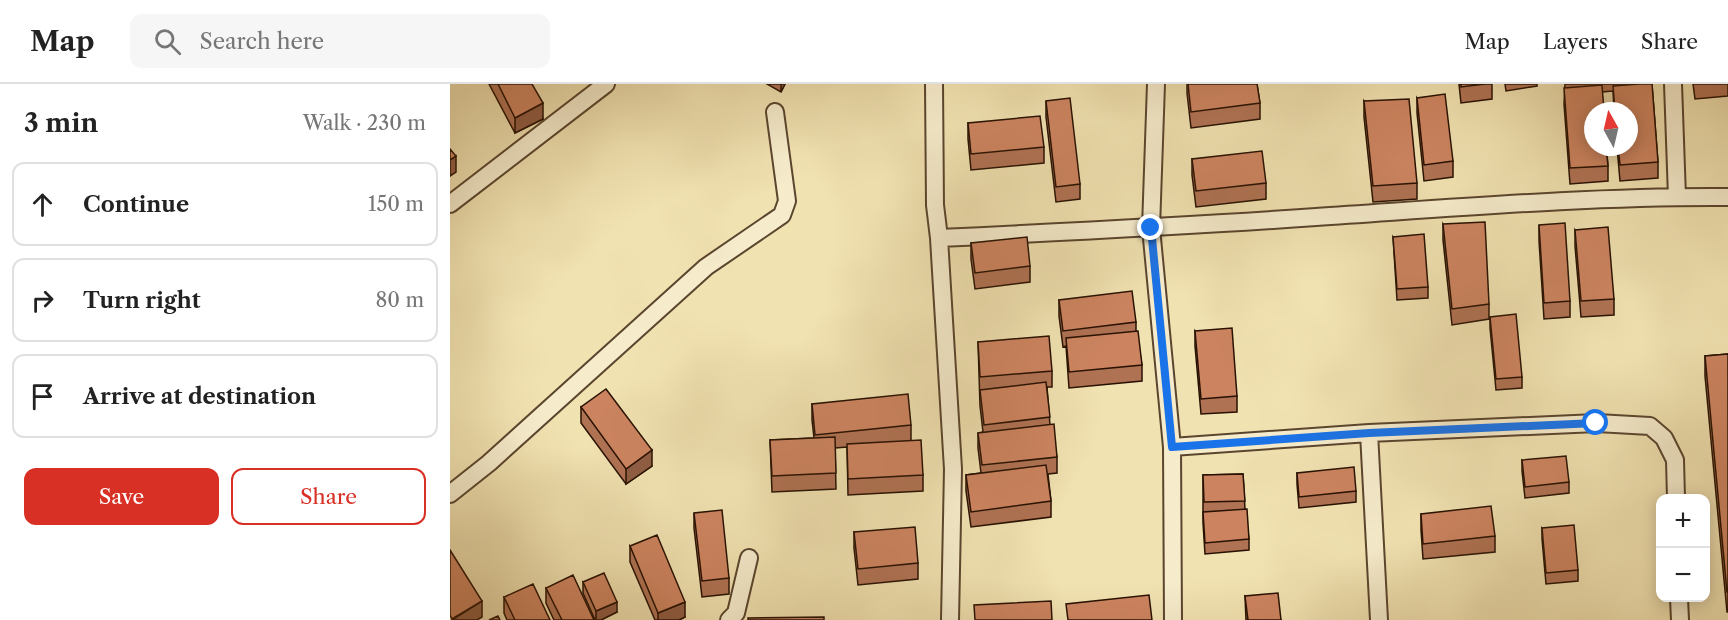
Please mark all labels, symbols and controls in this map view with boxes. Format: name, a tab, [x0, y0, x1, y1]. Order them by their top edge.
search box	[130, 14, 550, 68]
text: Map	[30, 24, 94, 58]
icon: search	[151, 25, 184, 58]
text: Search here	[199, 28, 324, 55]
text: Map	[1465, 29, 1510, 54]
text: Layers	[1543, 29, 1608, 54]
text: Share	[1641, 29, 1698, 54]
north arrow	[1584, 102, 1638, 156]
text: 3 min	[24, 107, 98, 139]
text: Walk · 230 m	[303, 111, 426, 135]
icon: ahead	[26, 188, 59, 221]
text: Continue	[83, 191, 189, 218]
text: 150 m	[368, 192, 424, 216]
route end	[1137, 214, 1163, 240]
icon: right	[26, 284, 59, 317]
text: Turn right	[83, 287, 201, 314]
text: 80 m	[376, 288, 424, 312]
icon: arrive	[26, 380, 59, 413]
text: Arrive at destination	[83, 383, 316, 410]
route start	[1582, 409, 1608, 435]
button: Save	[24, 468, 219, 525]
button: Share	[231, 468, 426, 525]
map controls	[1656, 494, 1710, 602]
button: +	[1656, 494, 1710, 548]
button: −	[1656, 548, 1710, 602]

